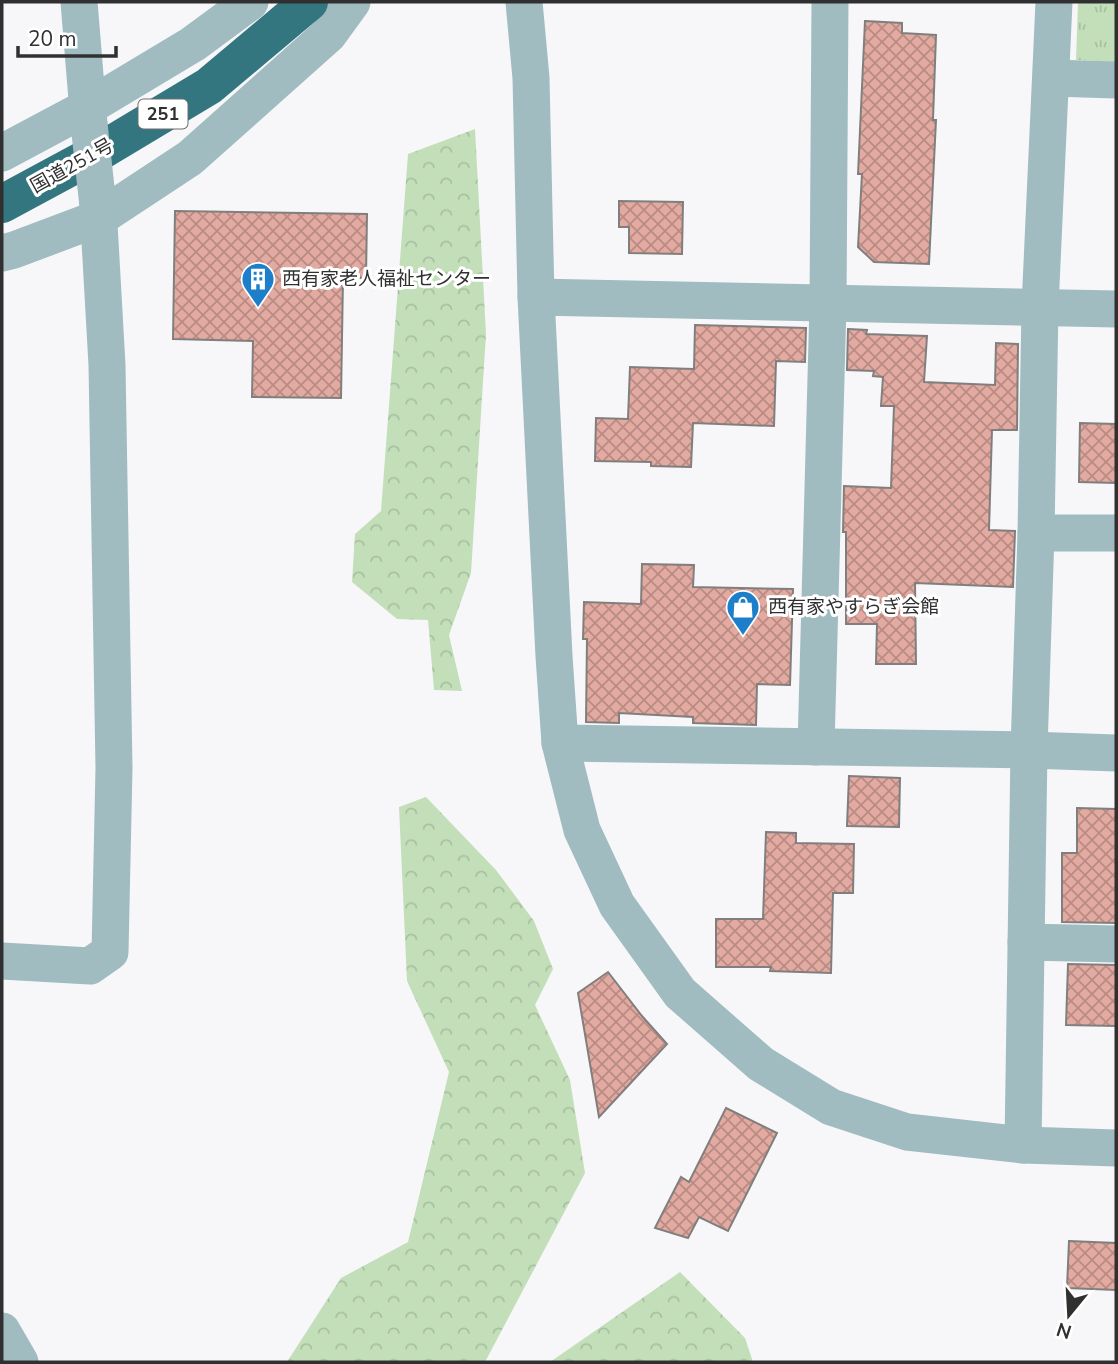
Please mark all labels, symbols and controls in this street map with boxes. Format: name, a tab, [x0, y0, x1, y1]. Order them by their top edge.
scale bar	[18, 14, 116, 58]
text: 20 m	[28, 25, 77, 53]
road number: 251	[138, 100, 188, 128]
street label: 国道251号	[26, 133, 118, 199]
building icon: 西有家老人福祉センター	[239, 260, 277, 309]
place label: 西有家老人福祉センター	[282, 266, 491, 292]
shop icon: 西有家やすらぎ会館	[724, 588, 762, 637]
place label: 西有家やすらぎ会館	[768, 594, 939, 620]
north arrow	[1034, 1280, 1104, 1350]
text: N	[1053, 1316, 1075, 1345]

